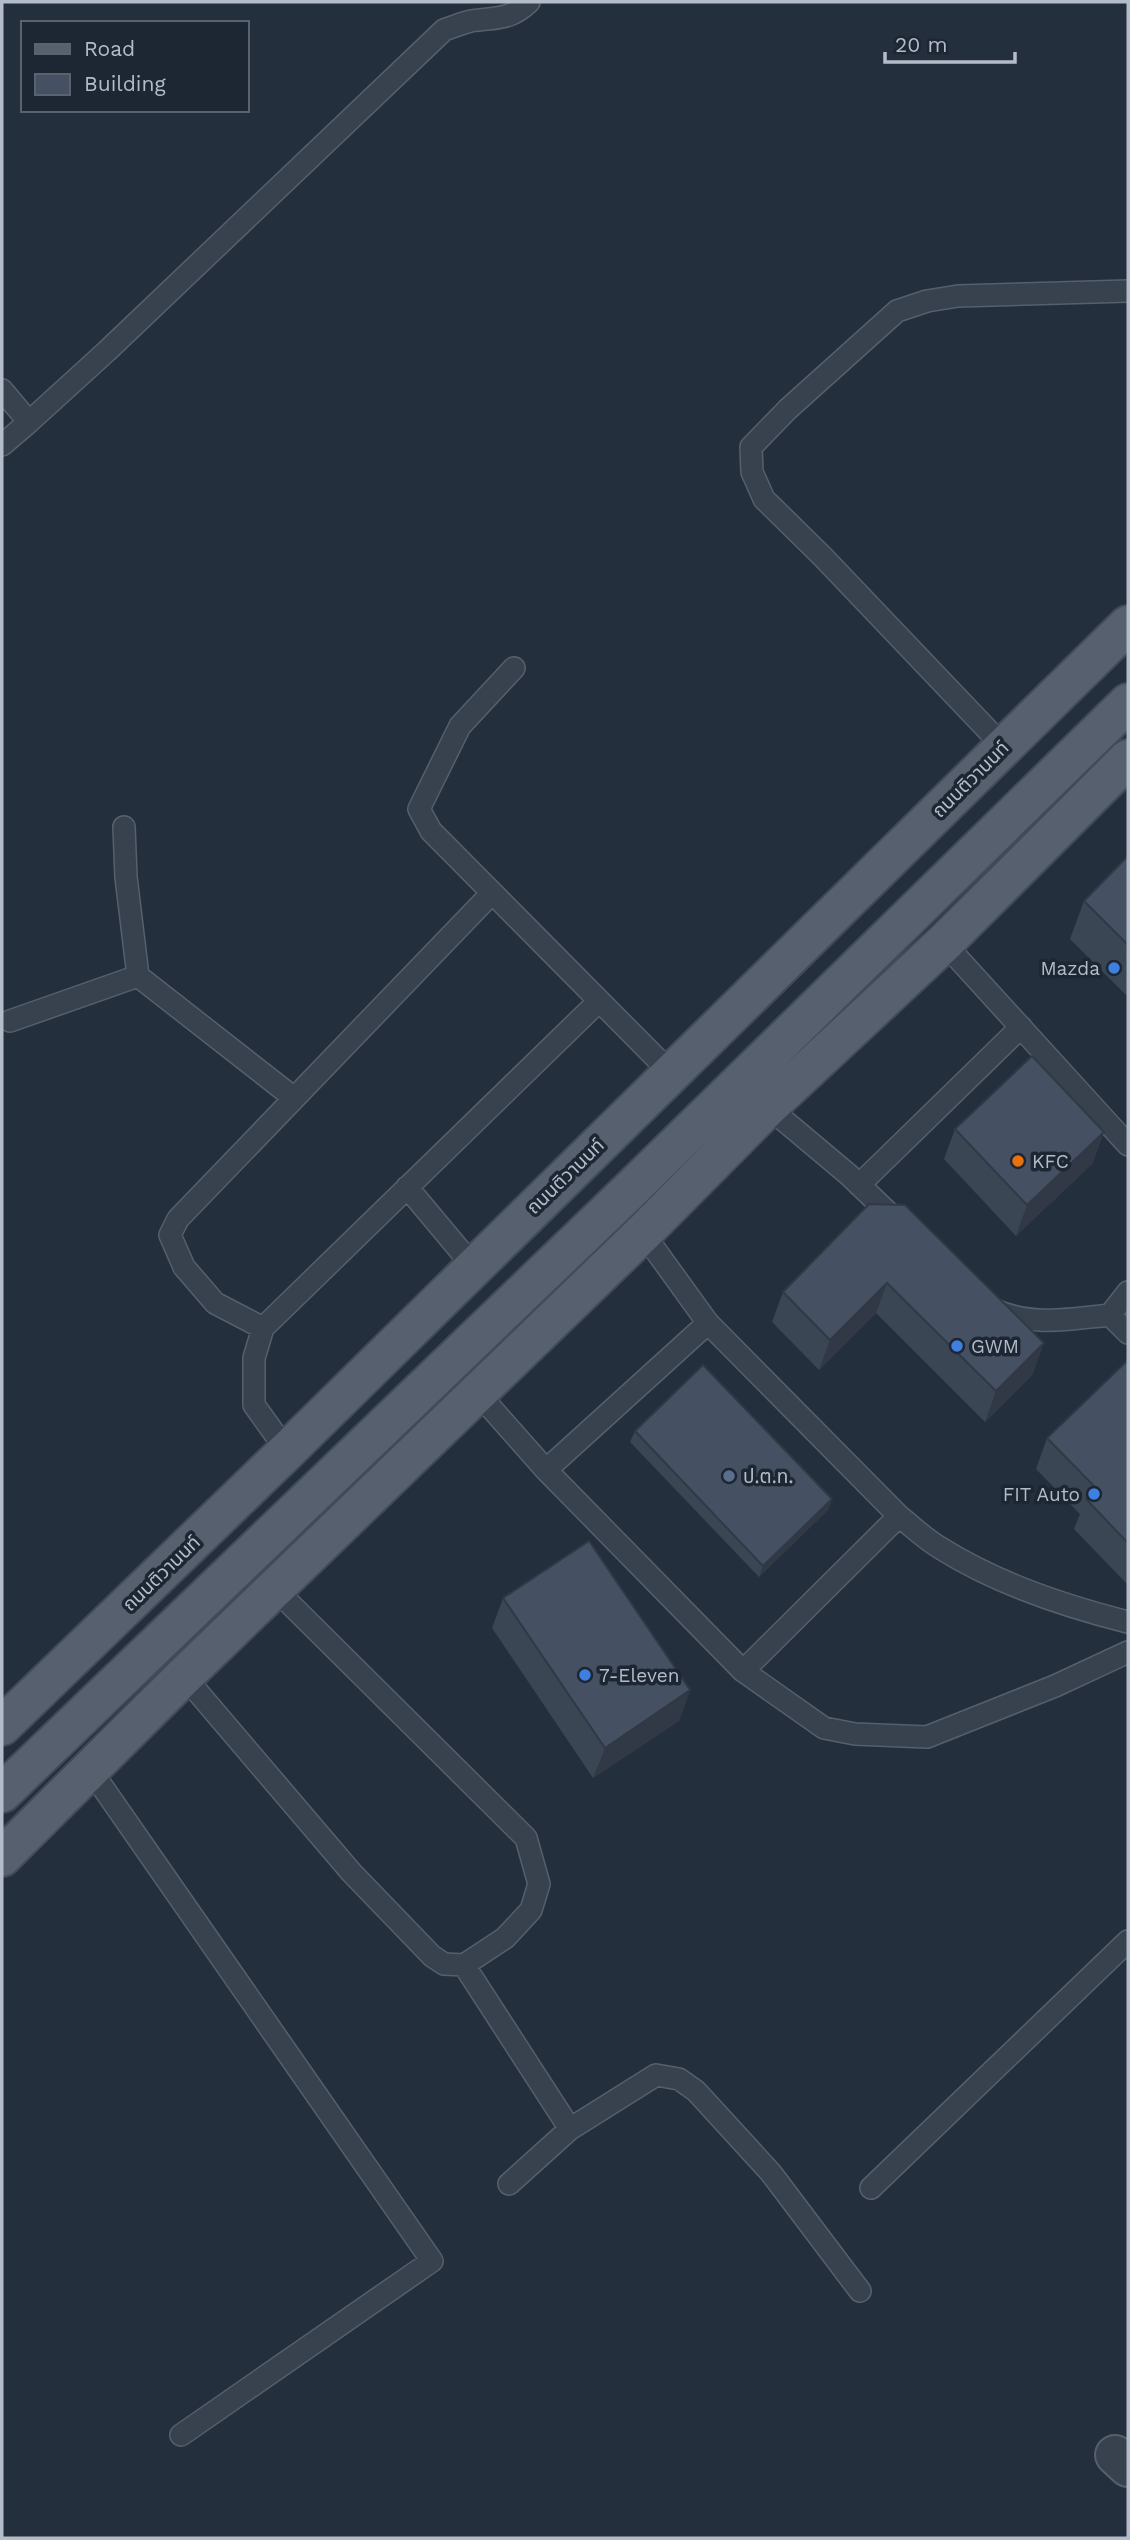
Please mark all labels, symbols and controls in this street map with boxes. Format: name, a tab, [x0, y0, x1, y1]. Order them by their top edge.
legend	[21, 21, 248, 112]
scale bar	[885, 21, 1014, 65]
text: 20 m	[895, 32, 947, 57]
text: Road	[84, 36, 135, 61]
text: Building	[84, 71, 166, 96]
street label: ถนนติวานนท์	[927, 736, 1013, 822]
place label: Mazda	[1040, 957, 1100, 980]
marker: Mazda	[1106, 960, 1122, 976]
street label: ถนนติวานนท์	[522, 1134, 609, 1219]
place label: KFC	[1032, 1150, 1069, 1173]
marker: KFC	[1010, 1153, 1026, 1169]
place label: GWM	[971, 1335, 1019, 1358]
marker: GWM	[949, 1338, 965, 1354]
place label: ป.ต.ท.	[743, 1465, 793, 1488]
marker: ป.ต.ท.	[721, 1468, 737, 1484]
place label: FIT Auto	[1003, 1483, 1080, 1506]
marker: FIT Auto	[1086, 1486, 1102, 1502]
street label: ถนนติวานนท์	[118, 1531, 205, 1616]
place label: 7-Eleven	[599, 1664, 680, 1687]
marker: 7-Eleven	[577, 1667, 593, 1683]

